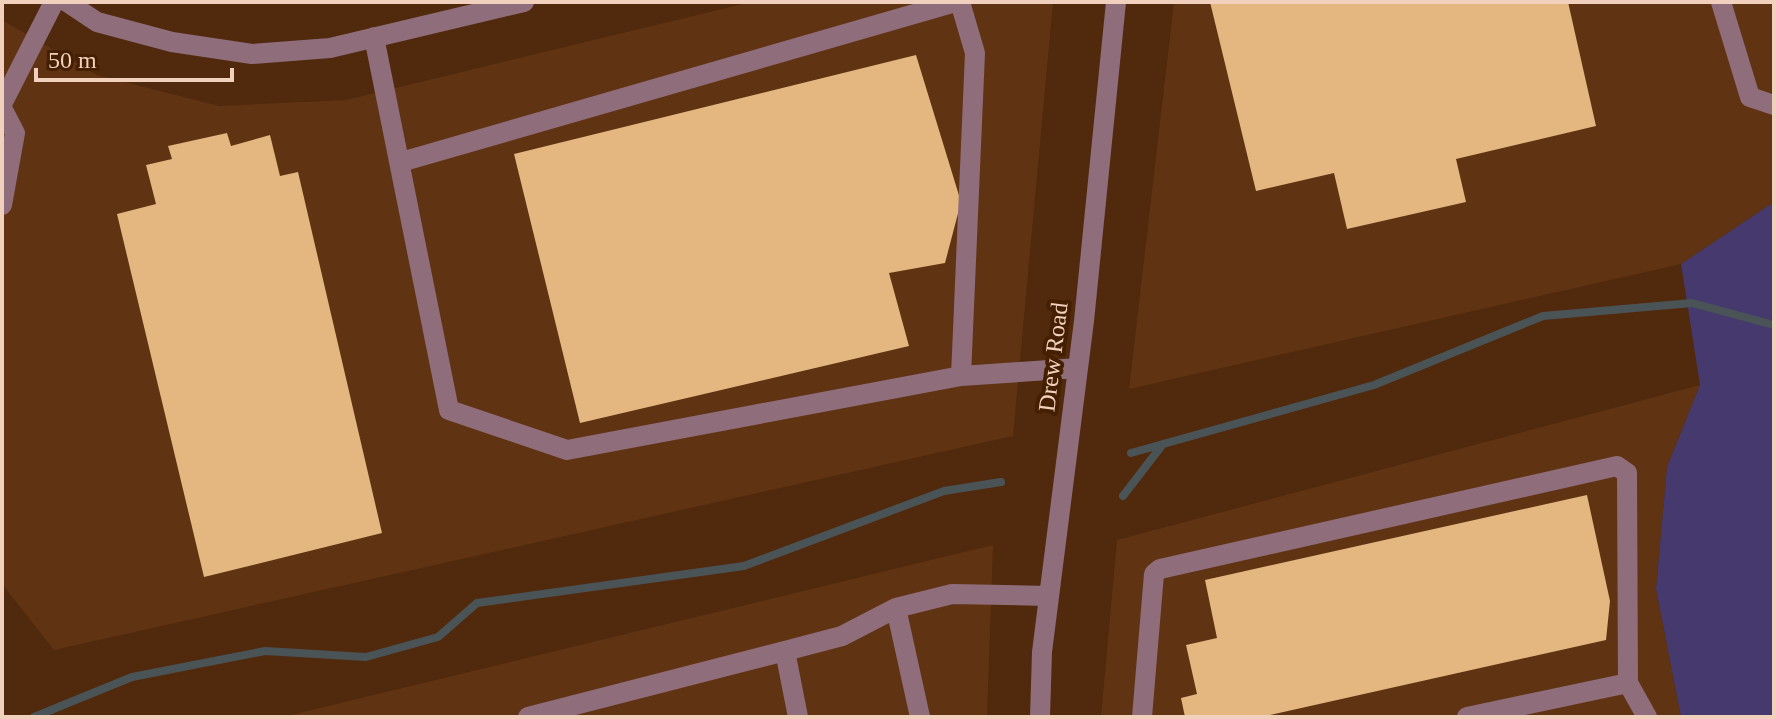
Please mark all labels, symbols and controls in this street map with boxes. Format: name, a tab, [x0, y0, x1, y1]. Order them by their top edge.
scale bar	[36, 32, 232, 82]
text: 50 m	[48, 47, 97, 73]
street label: Drew Road	[1033, 301, 1073, 413]

